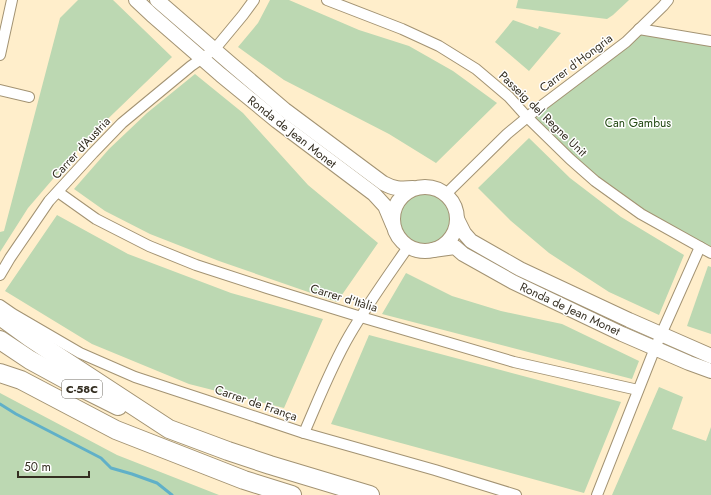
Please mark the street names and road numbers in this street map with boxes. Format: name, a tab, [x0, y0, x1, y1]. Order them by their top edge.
street label: Carrer d'Hongria	[536, 29, 617, 97]
street label: Passeig del Regne Unit	[495, 67, 591, 161]
street label: Ronda de Jean Monet	[244, 91, 340, 173]
street label: Carrer d'Austria	[47, 113, 115, 183]
street label: Ronda de Jean Monet	[517, 278, 623, 340]
street label: Carrer d'Itàlia	[308, 279, 380, 317]
road number: C-58C	[62, 380, 102, 398]
street label: Carrer de França	[212, 380, 300, 426]

